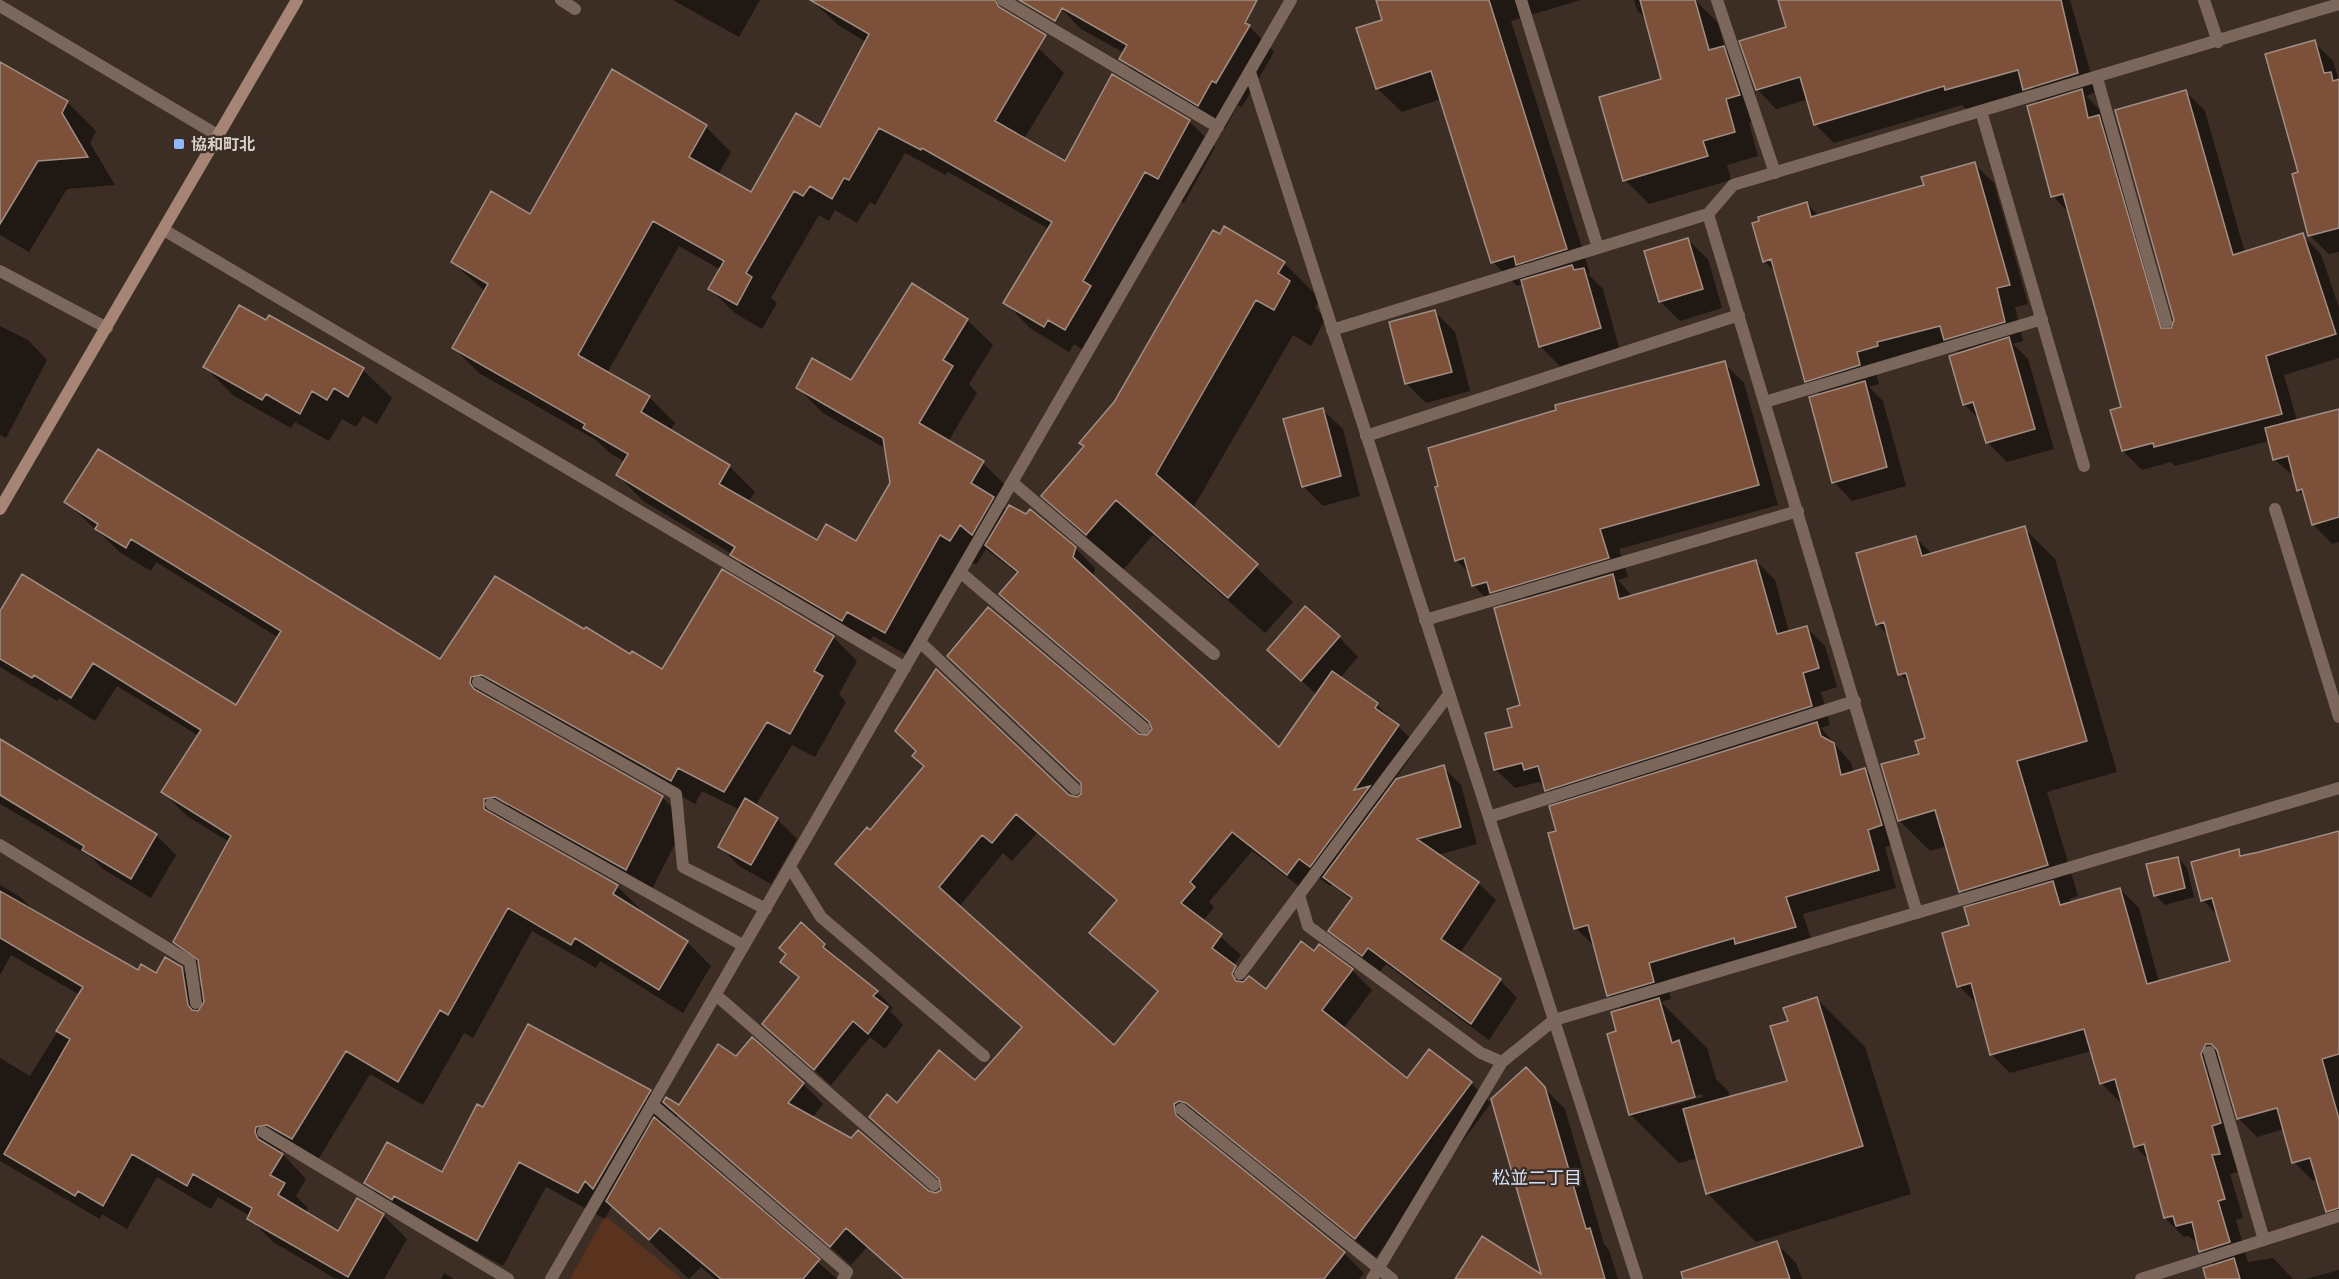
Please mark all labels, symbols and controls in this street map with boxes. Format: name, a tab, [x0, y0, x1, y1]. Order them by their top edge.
place label: 協和町北	[191, 133, 255, 155]
marker: 協和町北	[172, 137, 186, 151]
district label: 松並二丁目	[1492, 1165, 1582, 1189]

